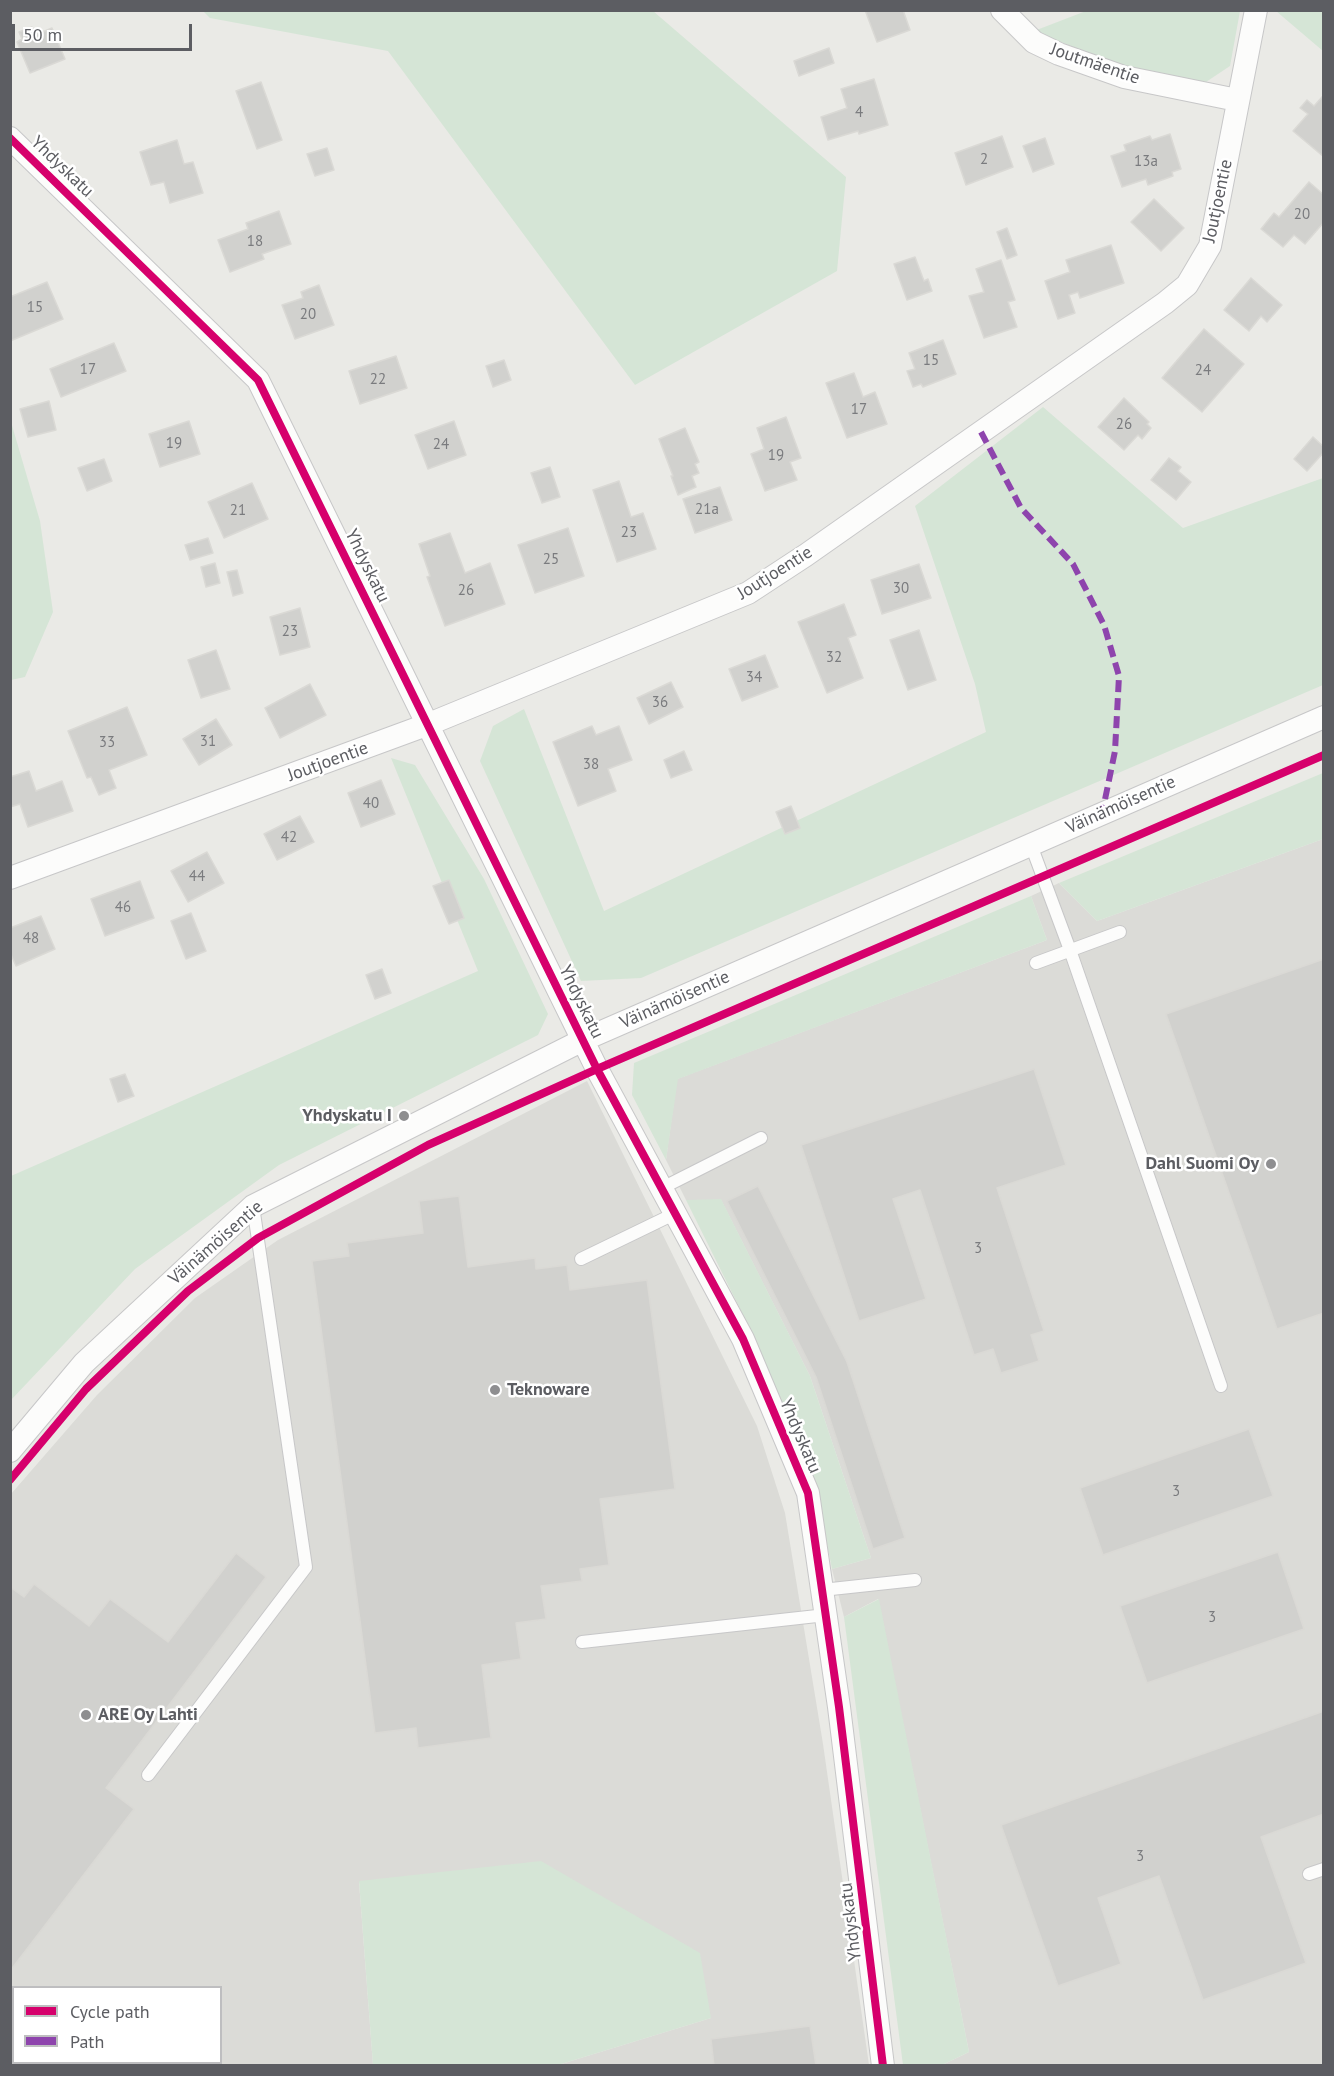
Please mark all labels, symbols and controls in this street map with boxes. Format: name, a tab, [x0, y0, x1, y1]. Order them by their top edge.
scale bar	[15, 12, 195, 50]
text: 50 m	[23, 23, 62, 46]
street label: Joutmäentie	[1047, 39, 1143, 89]
house number: 4	[855, 104, 863, 122]
street label: Yhdyskatu	[26, 132, 98, 202]
house number: 2	[980, 151, 988, 169]
house number: 13a	[1134, 153, 1158, 171]
street label: Joutjoentie	[1199, 158, 1237, 244]
house number: 20	[1294, 206, 1310, 224]
house number: 18	[247, 233, 263, 251]
house number: 15	[27, 299, 43, 317]
house number: 20	[300, 306, 316, 324]
house number: 15	[923, 352, 939, 370]
house number: 17	[80, 361, 96, 379]
house number: 24	[1195, 362, 1211, 380]
house number: 22	[370, 371, 386, 389]
house number: 17	[851, 401, 867, 419]
house number: 26	[1116, 416, 1132, 434]
house number: 19	[166, 435, 182, 453]
house number: 24	[433, 436, 449, 454]
house number: 19	[768, 447, 784, 465]
house number: 21a	[695, 501, 719, 519]
house number: 21	[230, 502, 246, 520]
house number: 23	[621, 524, 637, 542]
street label: Yhdyskatu	[340, 526, 394, 606]
street label: Joutjoentie	[734, 542, 816, 604]
house number: 25	[543, 551, 559, 569]
house number: 30	[893, 580, 909, 598]
house number: 26	[458, 582, 474, 600]
house number: 23	[282, 623, 298, 641]
house number: 32	[826, 649, 842, 667]
house number: 34	[746, 669, 762, 687]
house number: 36	[652, 694, 668, 712]
house number: 31	[200, 733, 216, 751]
house number: 33	[99, 734, 115, 752]
street label: Joutjoentie	[285, 737, 371, 787]
house number: 38	[583, 756, 599, 774]
street label: Väinämöisentie	[1063, 771, 1179, 839]
house number: 40	[363, 795, 379, 813]
house number: 42	[281, 829, 297, 847]
house number: 44	[189, 868, 205, 886]
house number: 46	[115, 899, 131, 917]
house number: 48	[23, 930, 39, 948]
street label: Yhdyskatu	[554, 962, 608, 1042]
street label: Väinämöisentie	[617, 966, 733, 1034]
place label: Yhdyskatu I	[302, 1105, 392, 1127]
marker: Yhdyskatu I	[397, 1109, 411, 1123]
place label: Dahl Suomi Oy	[1145, 1153, 1259, 1175]
marker: Dahl Suomi Oy	[1264, 1157, 1278, 1171]
street label: Väinämöisentie	[165, 1196, 267, 1290]
house number: 3	[974, 1240, 982, 1258]
place label: Teknoware	[507, 1379, 590, 1401]
marker: Teknoware	[488, 1383, 502, 1397]
street label: Yhdyskatu	[775, 1395, 825, 1477]
house number: 3	[1172, 1483, 1180, 1501]
house number: 3	[1208, 1609, 1216, 1627]
place label: ARE Oy Lahti	[98, 1704, 198, 1726]
marker: ARE Oy Lahti	[79, 1708, 93, 1722]
house number: 3	[1136, 1848, 1144, 1866]
street label: Yhdyskatu	[835, 1882, 867, 1962]
legend	[12, 1986, 222, 2064]
text: Cycle path	[70, 2000, 150, 2023]
text: Path	[70, 2030, 104, 2053]

